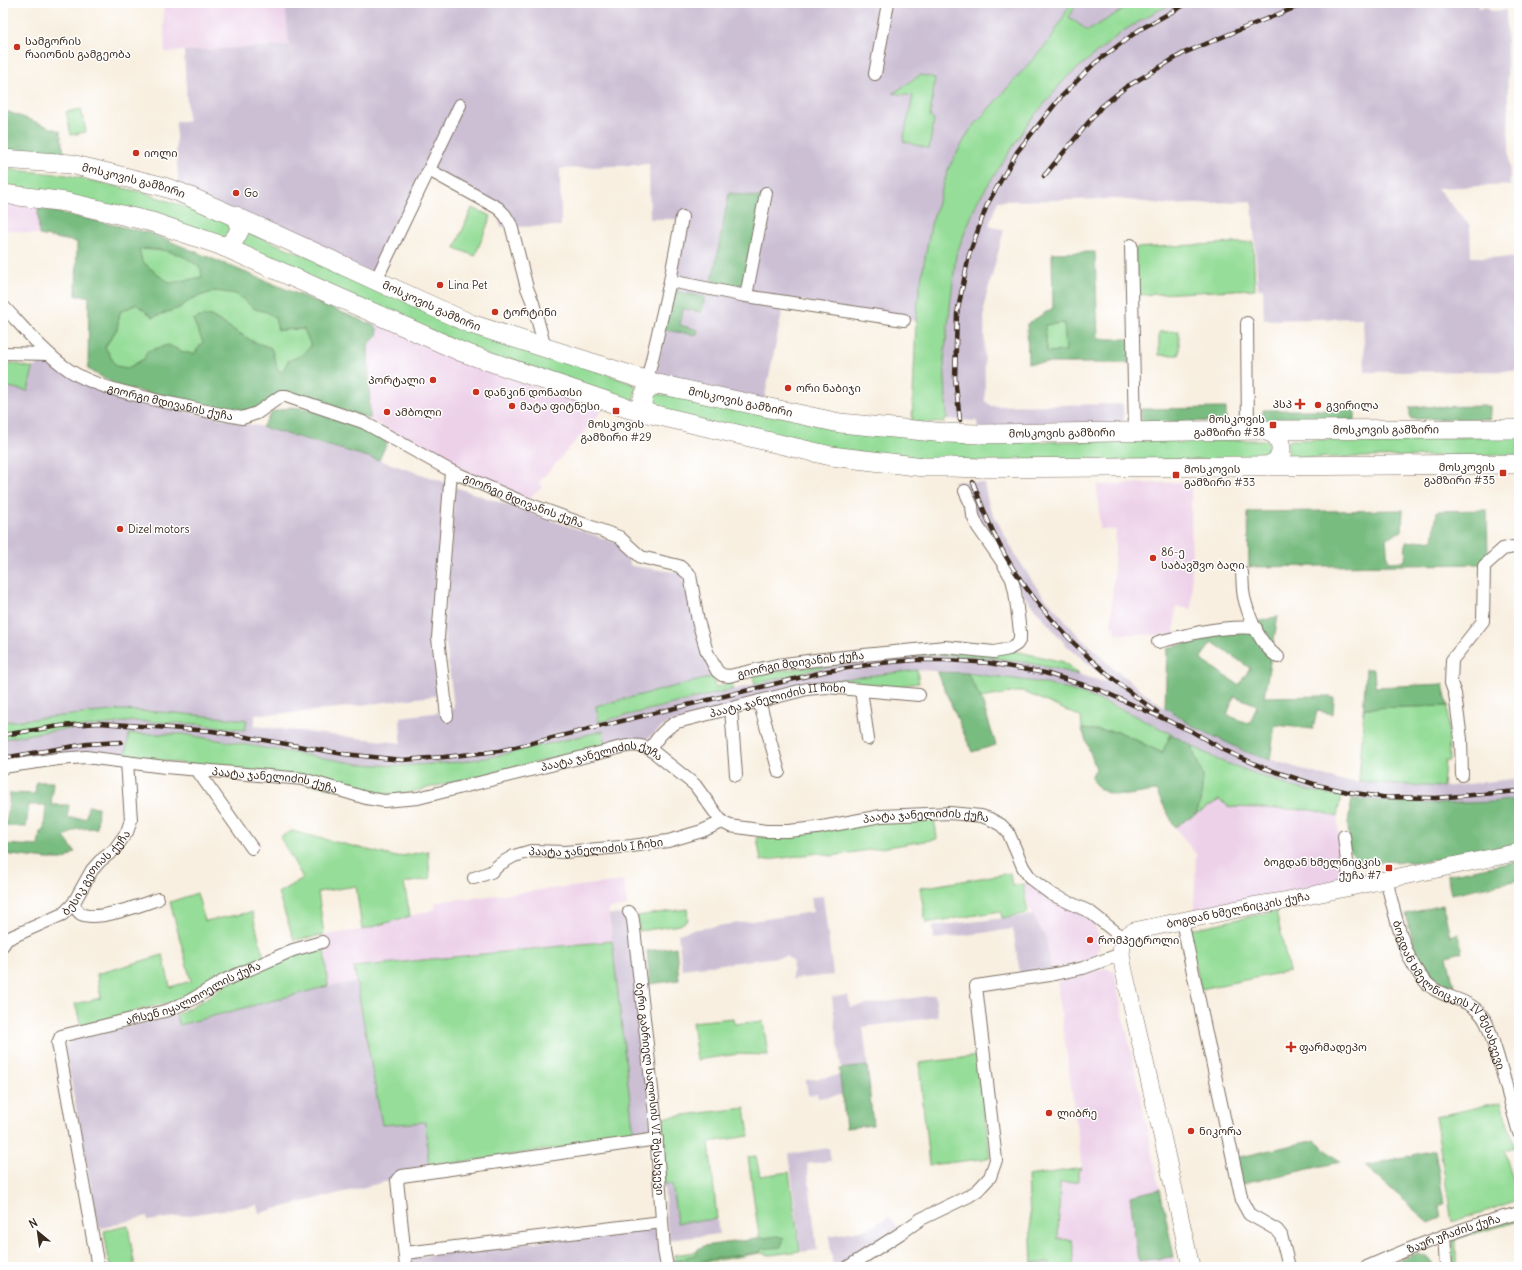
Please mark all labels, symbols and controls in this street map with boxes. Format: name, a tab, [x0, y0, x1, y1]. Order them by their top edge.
place label: სამგორის რაიონის გამგეობა	[25, 34, 131, 61]
marker: სამგორის რაიონის გამგეობა	[12, 42, 22, 52]
place label: იოლი	[144, 146, 177, 160]
marker: იოლი	[131, 148, 141, 158]
street label: მოსკოვის გამზირი	[81, 160, 188, 201]
place label: Go	[244, 186, 258, 200]
marker: Go	[231, 188, 241, 198]
street label: მოსკოვის გამზირი	[380, 278, 483, 334]
place label: Lina Pet	[448, 278, 488, 292]
marker: Lina Pet	[435, 280, 445, 290]
place label: ტორტინი	[503, 305, 557, 319]
marker: ტორტინი	[490, 307, 500, 317]
place label: პორტალი	[368, 373, 425, 387]
marker: პორტალი	[428, 375, 438, 385]
street label: გიორგი მდივანის ქუჩა	[106, 381, 234, 423]
place label: ორი ნაბიჯი	[796, 381, 861, 395]
marker: ორი ნაბიჯი	[783, 383, 793, 393]
street label: მოსკოვის გამზირი	[687, 384, 794, 420]
place label: დანკინ დონათსი	[484, 385, 582, 399]
marker: დანკინ დონათსი	[471, 387, 481, 397]
place label: პსპ	[1273, 397, 1292, 411]
place label: გვირილა	[1326, 398, 1378, 412]
place label: მატა ფიტნესი	[520, 399, 600, 413]
marker: პსპ	[1295, 399, 1305, 409]
marker: გვირილა	[1313, 400, 1323, 410]
marker: მატა ფიტნესი	[507, 401, 517, 411]
place label: ამბოლი	[395, 405, 442, 419]
marker: მოსკოვის გამზირი #29	[611, 406, 621, 416]
marker: ამბოლი	[382, 407, 392, 417]
place label: მოსკოვის გამზირი #38	[1194, 412, 1265, 439]
place label: მოსკოვის გამზირი #29	[580, 417, 652, 444]
marker: მოსკოვის გამზირი #38	[1268, 420, 1278, 430]
street label: მოსკოვის გამზირი	[1333, 422, 1439, 437]
street label: მოსკოვის გამზირი	[1009, 425, 1115, 441]
place label: მოსკოვის გამზირი #35	[1424, 460, 1495, 487]
place label: მოსკოვის გამზირი #33	[1184, 462, 1255, 489]
marker: მოსკოვის გამზირი #35	[1498, 468, 1508, 478]
street label: გიორგი მდივანის ქუჩა	[461, 470, 586, 531]
marker: მოსკოვის გამზირი #33	[1171, 470, 1181, 480]
place label: Dizel motors	[128, 522, 189, 536]
marker: Dizel motors	[115, 524, 125, 534]
place label: 86-ე საბავშვო ბაღი	[1161, 545, 1245, 572]
marker: 86-ე საბავშვო ბაღი	[1148, 553, 1158, 563]
street label: გიორგი მდივანის ქუჩა	[736, 648, 865, 681]
street label: პაატა ჯანელიძის II ჩიხი	[708, 680, 846, 721]
street label: პაატა ჯანელიძის ქუჩა	[539, 738, 666, 774]
street label: პაატა ჯანელიძის ქუჩა	[211, 764, 339, 796]
street label: პაატა ჯანელიძის ქუჩა	[862, 806, 991, 826]
street label: ბესიკ გეთიას ქუჩა	[59, 827, 133, 918]
street label: პაატა ჯანელიძის I ჩიხი	[529, 835, 664, 859]
place label: ბოგდან ხმელნიცკის ქუჩა #7	[1263, 855, 1382, 882]
marker: ბოგდან ხმელნიცკის ქუჩა #7	[1384, 863, 1394, 873]
street label: ბოგდან ხმელნიცკის ქუჩა	[1165, 889, 1311, 931]
street label: ბოგდან ხმელნიცკის IV შესახვევი	[1390, 919, 1508, 1071]
place label: რომპეტროლი	[1098, 933, 1179, 947]
marker: რომპეტროლი	[1085, 935, 1095, 945]
street label: არსენ იყალთოელის ქუჩა	[124, 958, 263, 1027]
street label: ბერი გაბრიელ სალოსის VI შესახვევი	[633, 982, 667, 1196]
place label: ფარმადეპო	[1299, 1040, 1367, 1054]
marker: ფარმადეპო	[1286, 1042, 1296, 1052]
place label: ლიბრე	[1057, 1106, 1097, 1120]
marker: ლიბრე	[1044, 1108, 1054, 1118]
place label: ნიკორა	[1199, 1124, 1242, 1138]
marker: ნიკორა	[1186, 1126, 1196, 1136]
street label: ზაურ უჩაძის ქუჩა	[1405, 1211, 1502, 1256]
north arrow	[18, 1212, 58, 1252]
text: N	[26, 1215, 40, 1231]

